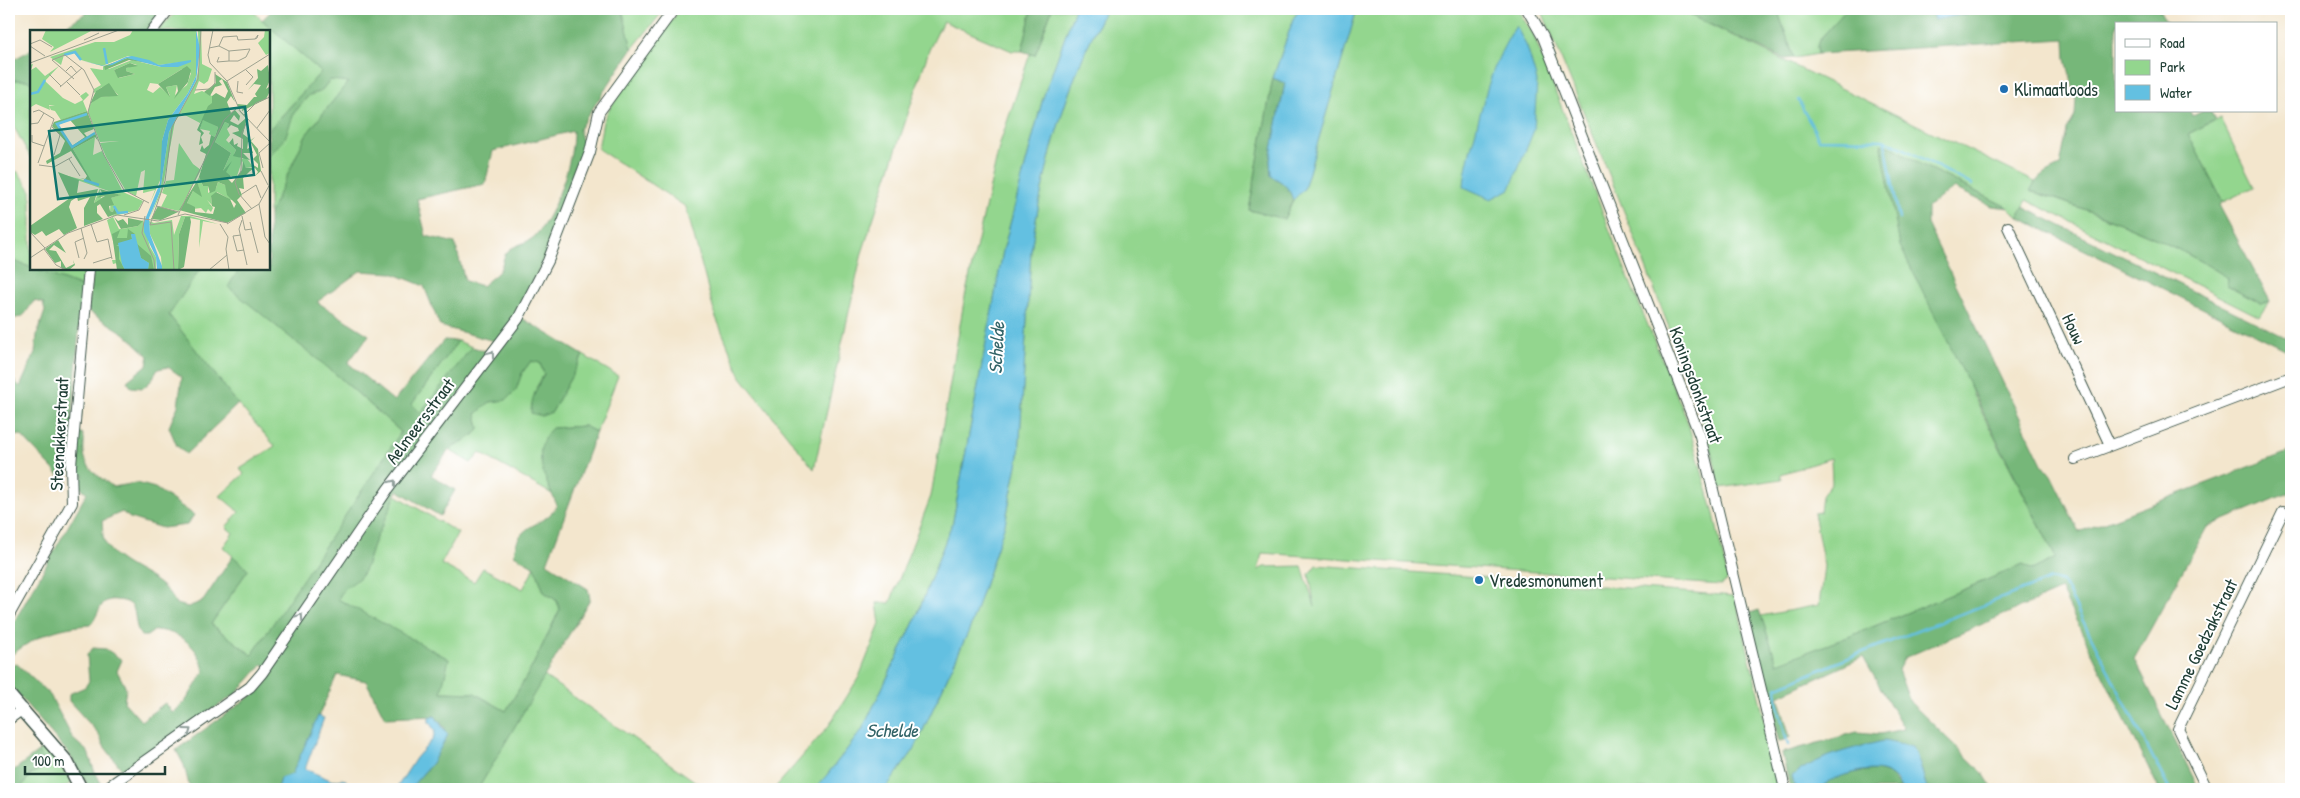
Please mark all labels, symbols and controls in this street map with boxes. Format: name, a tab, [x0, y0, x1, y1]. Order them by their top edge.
legend	[2115, 22, 2278, 112]
inset map	[30, 30, 270, 270]
text: Road	[2160, 32, 2185, 53]
text: Park	[2160, 56, 2185, 77]
place label: Klimaatloods	[2014, 77, 2098, 102]
text: Water	[2160, 82, 2192, 103]
marker: Klimaatloods	[1998, 83, 2010, 95]
street label: Houw	[2056, 310, 2092, 348]
water label: Schelde	[982, 320, 1010, 374]
street label: Koningsdonkstraat	[1663, 323, 1729, 447]
one-way arrow	[485, 350, 494, 360]
street label: Aelmeersstraat	[379, 372, 461, 469]
street label: Steenakkerstraat	[44, 376, 74, 491]
one-way arrow	[387, 480, 396, 489]
place label: Vredesmonument	[1489, 568, 1604, 593]
marker: Vredesmonument	[1473, 574, 1485, 586]
street label: Lamme Goedzakstraat	[2159, 574, 2244, 713]
one-way arrow	[294, 613, 303, 623]
water label: Schelde	[866, 717, 919, 743]
one-way arrow	[182, 728, 192, 737]
scale bar	[25, 743, 165, 775]
text: 100 m	[32, 750, 65, 771]

